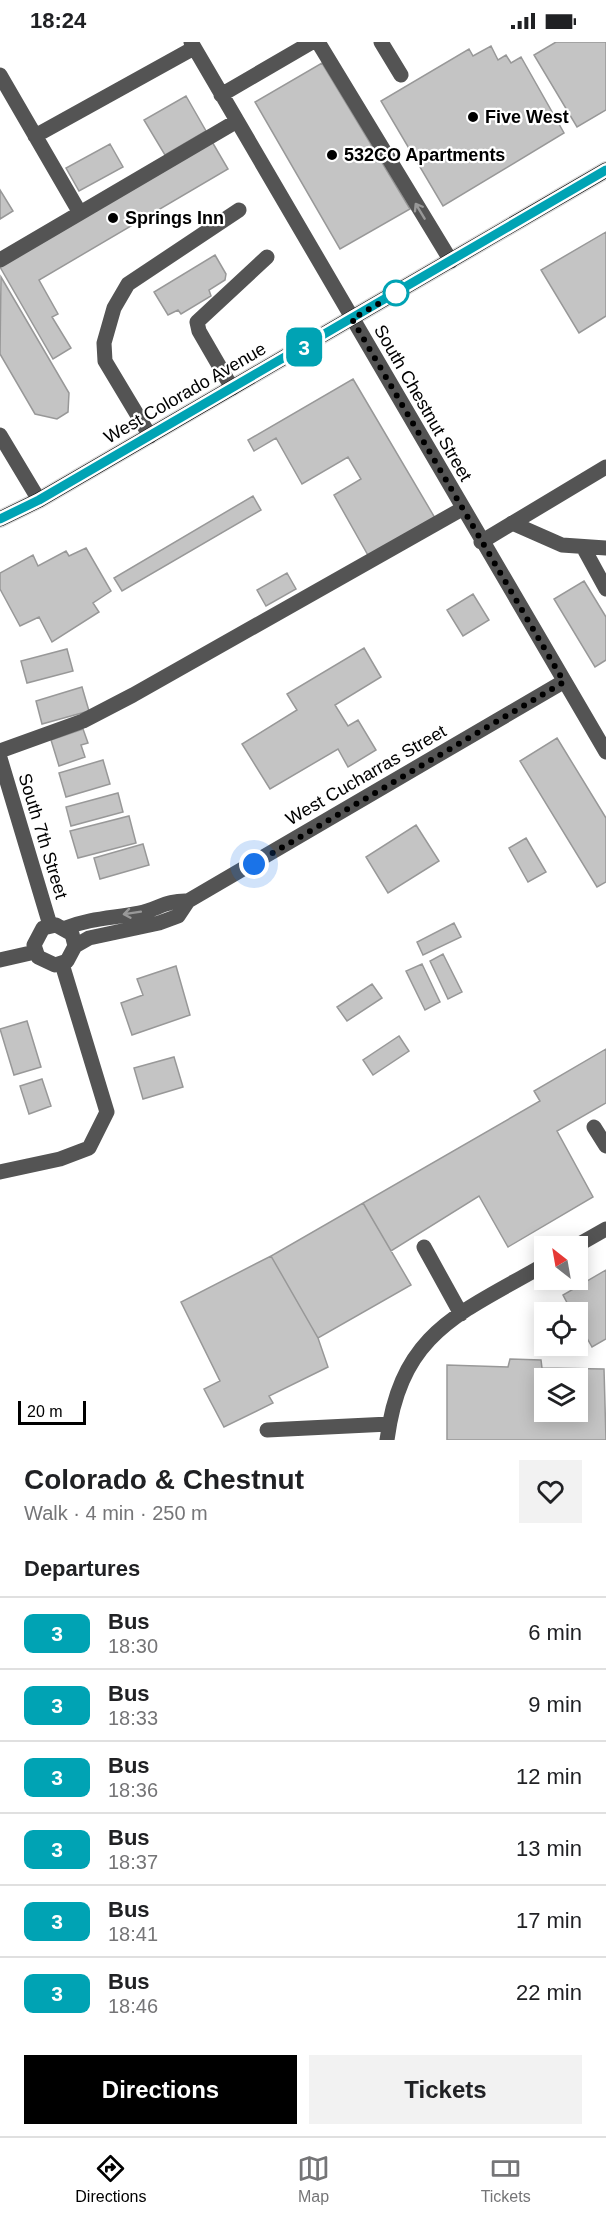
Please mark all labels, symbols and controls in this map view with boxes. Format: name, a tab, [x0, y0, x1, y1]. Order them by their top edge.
text: 18:24	[30, 8, 86, 33]
place label: Five West	[485, 107, 569, 127]
marker: Five West	[466, 110, 480, 124]
place label: 532CO Apartments	[344, 145, 505, 165]
marker: 532CO Apartments	[325, 148, 339, 162]
one-way arrow	[414, 203, 426, 220]
place label: Springs Inn	[125, 208, 224, 228]
marker: Springs Inn	[106, 211, 120, 225]
unlabelled marker	[383, 280, 409, 306]
street label: South Chestnut Street	[370, 321, 476, 485]
line badge: 3	[284, 328, 324, 366]
text: 3	[298, 336, 310, 359]
street label: West Colorado Avenue	[101, 338, 269, 448]
street label: West Cucharras Street	[282, 721, 450, 829]
street label: South 7th Street	[14, 771, 72, 901]
your location	[239, 849, 269, 879]
one-way arrow	[123, 908, 142, 919]
north arrow	[534, 1236, 588, 1290]
map controls	[534, 1236, 588, 1422]
button: locate	[534, 1302, 588, 1356]
button: layers	[534, 1368, 588, 1422]
scale bar	[18, 1398, 86, 1426]
text: 20 m	[27, 1403, 63, 1420]
button: heart	[519, 1460, 582, 1523]
text: Colorado & Chestnut	[24, 1464, 304, 1495]
text: Walk · 4 min · 250 m	[24, 1502, 208, 1524]
text: Departures	[24, 1556, 140, 1581]
text: Bus	[108, 1609, 150, 1634]
text: 6 min	[528, 1620, 582, 1645]
text: 3	[51, 1622, 63, 1645]
text: 18:30	[108, 1635, 158, 1657]
text: Bus	[108, 1681, 150, 1706]
text: 9 min	[528, 1692, 582, 1717]
text: 3	[51, 1694, 63, 1717]
text: 18:33	[108, 1707, 158, 1729]
text: Bus	[108, 1753, 150, 1778]
text: 12 min	[516, 1764, 582, 1789]
text: 3	[51, 1766, 63, 1789]
text: 18:36	[108, 1779, 158, 1801]
text: Bus	[108, 1825, 150, 1850]
text: 13 min	[516, 1836, 582, 1861]
text: 3	[51, 1838, 63, 1861]
text: 18:37	[108, 1851, 158, 1873]
text: Bus	[108, 1897, 150, 1922]
text: 17 min	[516, 1908, 582, 1933]
text: 3	[51, 1910, 63, 1933]
text: 18:41	[108, 1923, 158, 1945]
text: Bus	[108, 1969, 150, 1994]
text: 22 min	[516, 1980, 582, 2005]
text: 3	[51, 1982, 63, 2005]
text: 18:46	[108, 1995, 158, 2017]
button: Directions	[24, 2055, 297, 2124]
button: Tickets	[309, 2055, 582, 2124]
tab: Directions	[75, 2152, 146, 2206]
tab: Map	[297, 2152, 330, 2206]
tab: Tickets	[481, 2152, 531, 2206]

